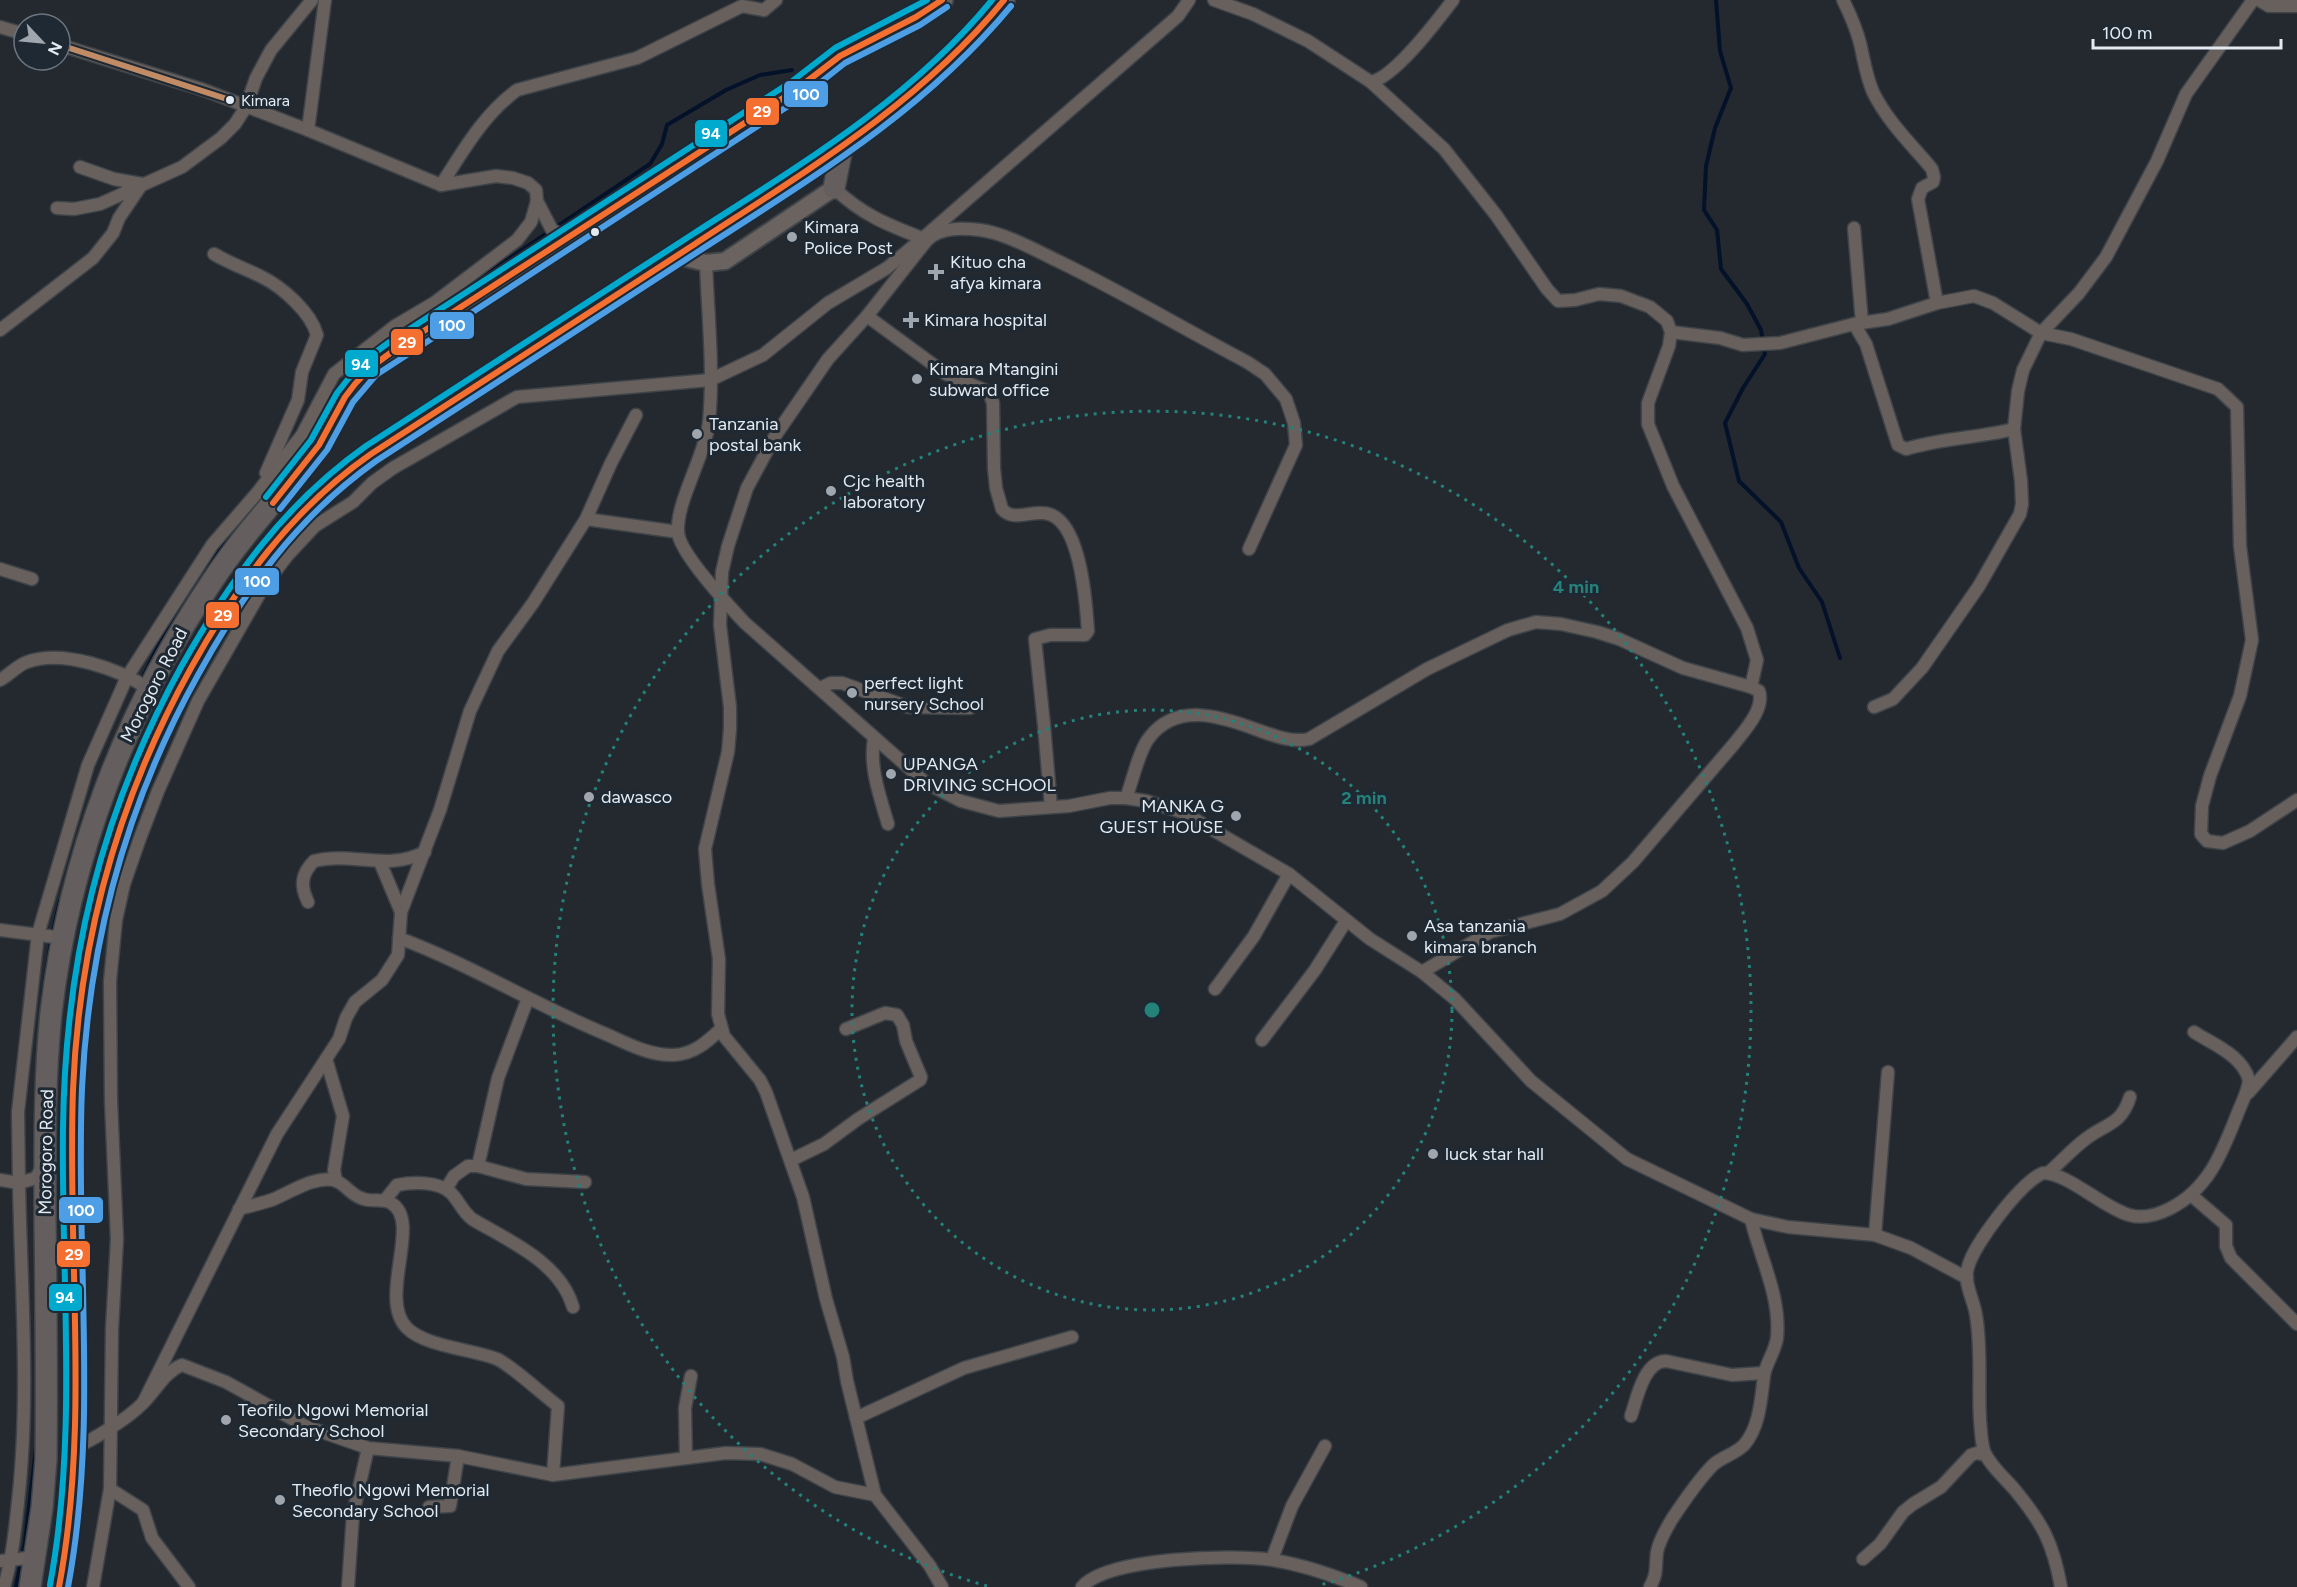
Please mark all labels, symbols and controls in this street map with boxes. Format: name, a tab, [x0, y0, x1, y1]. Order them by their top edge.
north arrow	[12, 12, 72, 72]
scale bar	[2093, 12, 2280, 50]
text: 100 m	[2102, 22, 2152, 44]
text: N	[44, 39, 66, 58]
line badge: 100	[783, 80, 829, 108]
text: 100	[792, 85, 820, 104]
place label: Kimara	[241, 91, 290, 110]
marker: Kimara	[224, 94, 236, 106]
line badge: 29	[745, 97, 780, 126]
text: 29	[753, 102, 771, 121]
line badge: 94	[694, 119, 728, 148]
text: 94	[701, 124, 721, 143]
place label: Kimara Police Post	[804, 216, 893, 259]
unlabelled marker	[589, 226, 601, 238]
marker: Kimara Police Post	[785, 230, 799, 244]
place label: Kituo cha afya kimara	[950, 251, 1041, 294]
marker: Kituo cha afya kimara	[927, 263, 945, 281]
place label: Kimara hospital	[924, 309, 1047, 331]
line badge: 100	[429, 311, 475, 340]
marker: Kimara hospital	[902, 311, 920, 329]
text: 100	[438, 316, 466, 335]
line badge: 29	[390, 328, 424, 356]
text: 29	[398, 333, 416, 352]
line badge: 94	[344, 349, 379, 378]
text: 94	[351, 355, 371, 374]
place label: Kimara Mtangini subward office	[929, 358, 1059, 401]
marker: Kimara Mtangini subward office	[910, 372, 924, 386]
place label: Tanzania postal bank	[709, 413, 802, 456]
marker: Tanzania postal bank	[690, 427, 704, 441]
place label: Cjc health laboratory	[843, 470, 926, 513]
marker: Cjc health laboratory	[824, 484, 838, 498]
line badge: 100	[234, 567, 280, 596]
text: 100	[243, 572, 271, 591]
text: 4 min	[1553, 576, 1599, 598]
line badge: 29	[205, 601, 240, 629]
text: 29	[214, 606, 232, 625]
street label: Morogoro Road	[116, 624, 192, 746]
place label: perfect light nursery School	[864, 672, 984, 715]
marker: perfect light nursery School	[845, 686, 859, 700]
place label: UPANGA DRIVING SCHOOL	[903, 753, 1056, 796]
marker: UPANGA DRIVING SCHOOL	[884, 767, 898, 781]
place label: dawasco	[601, 786, 672, 808]
text: 2 min	[1341, 787, 1387, 809]
marker: dawasco	[582, 790, 596, 804]
place label: MANKA G GUEST HOUSE	[1100, 795, 1224, 838]
marker: MANKA G GUEST HOUSE	[1229, 809, 1243, 823]
place label: Asa tanzania kimara branch	[1424, 915, 1537, 958]
marker: Asa tanzania kimara branch	[1405, 929, 1419, 943]
centre of rings	[1142, 1000, 1162, 1020]
street label: Morogoro Road	[34, 1089, 58, 1215]
place label: luck star hall	[1445, 1143, 1544, 1165]
marker: luck star hall	[1426, 1147, 1440, 1161]
line badge: 100	[58, 1196, 104, 1224]
text: 100	[67, 1201, 95, 1220]
line badge: 29	[56, 1240, 91, 1268]
text: 29	[65, 1245, 83, 1264]
line badge: 94	[48, 1283, 83, 1312]
text: 94	[55, 1288, 75, 1307]
place label: Teofilo Ngowi Memorial Secondary School	[238, 1399, 428, 1442]
marker: Teofilo Ngowi Memorial Secondary School	[219, 1413, 233, 1427]
place label: Theoflo Ngowi Memorial Secondary School	[292, 1479, 489, 1522]
marker: Theoflo Ngowi Memorial Secondary School	[273, 1493, 287, 1507]

